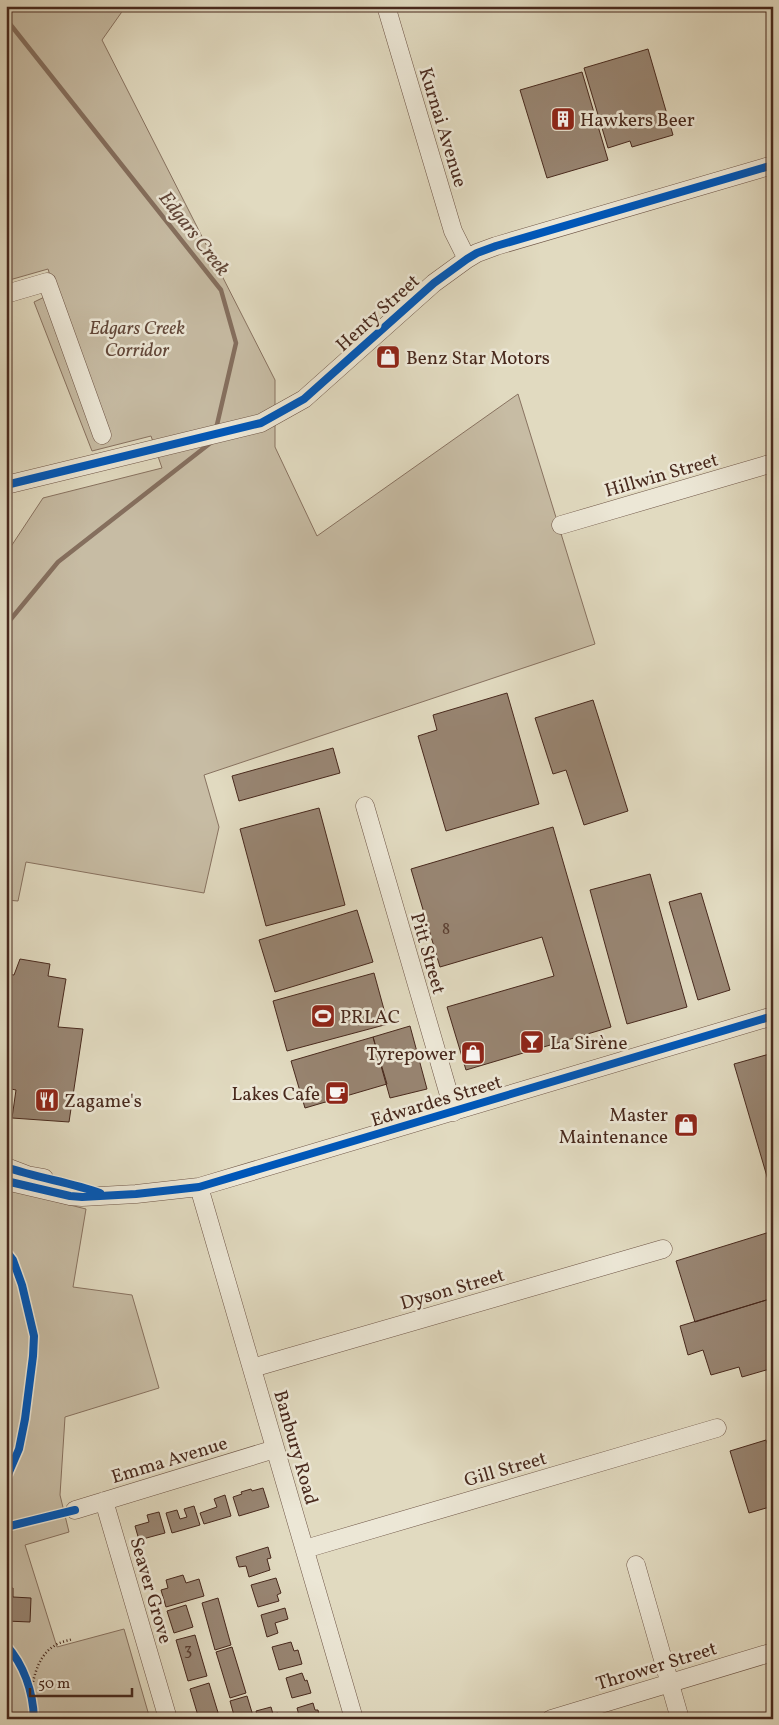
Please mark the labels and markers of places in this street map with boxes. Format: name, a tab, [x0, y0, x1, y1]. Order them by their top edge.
building icon: Hawkers Beer	[550, 106, 576, 132]
place label: Hawkers Beer	[580, 108, 695, 134]
shop icon: Benz Star Motors	[375, 344, 401, 370]
place label: Benz Star Motors	[406, 346, 550, 372]
sports icon: PRLAC	[310, 1003, 336, 1029]
place label: PRLAC	[340, 1005, 400, 1031]
bar icon: La Sirène	[519, 1029, 545, 1055]
place label: La Sirène	[550, 1031, 627, 1057]
shop icon: Tyrepower	[460, 1040, 486, 1066]
place label: Tyrepower	[366, 1042, 456, 1068]
cafe icon: Lakes Cafe	[324, 1080, 350, 1106]
place label: Lakes Cafe	[232, 1082, 320, 1108]
restaurant icon: Zagame's	[34, 1087, 60, 1113]
place label: Zagame's	[64, 1089, 142, 1115]
place label: Master Maintenance	[559, 1103, 668, 1151]
shop icon: Master Maintenance	[673, 1112, 699, 1138]

